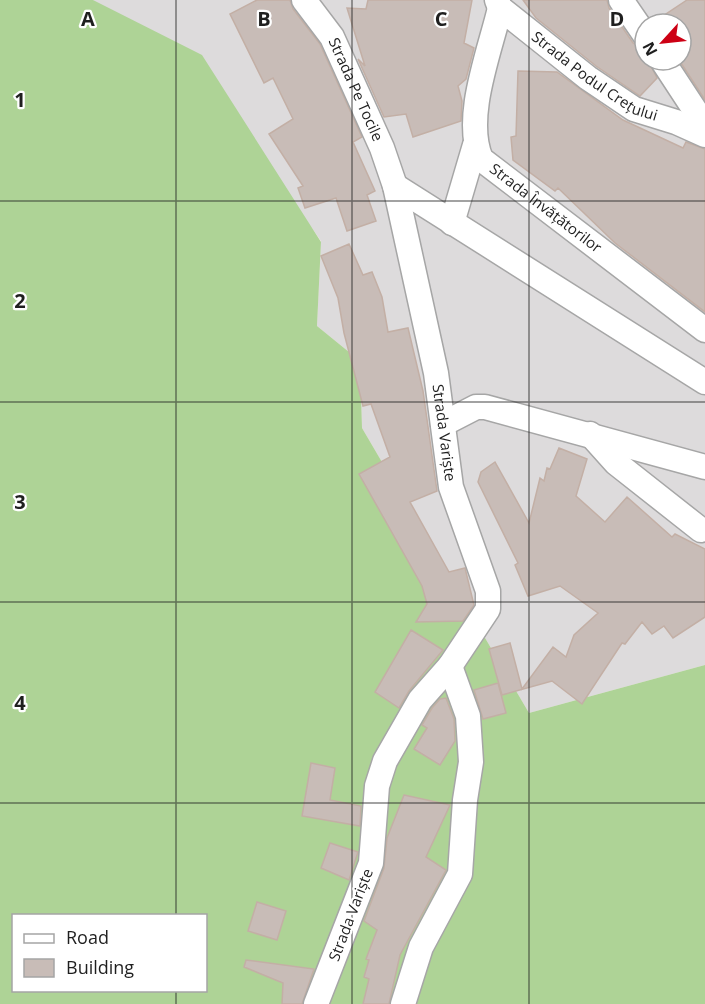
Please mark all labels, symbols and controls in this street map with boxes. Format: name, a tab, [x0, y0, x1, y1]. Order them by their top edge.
text: A	[81, 5, 95, 32]
text: B	[257, 5, 271, 32]
text: C	[435, 5, 448, 32]
text: D	[610, 5, 624, 32]
north arrow	[633, 12, 693, 72]
street label: Strada Podul Crețului	[528, 26, 660, 125]
street label: Strada Pe Tocile	[325, 34, 389, 144]
text: N	[637, 38, 662, 60]
text: 1	[14, 86, 26, 113]
street label: Strada Învățătorilor	[486, 158, 606, 257]
text: 2	[14, 287, 26, 314]
street label: Strada Variște	[429, 383, 461, 482]
text: 3	[14, 488, 26, 515]
text: 4	[14, 689, 26, 716]
street label: Strada Variște	[323, 866, 377, 964]
legend	[12, 914, 207, 992]
text: Road	[66, 925, 109, 949]
text: Building	[66, 955, 134, 979]

